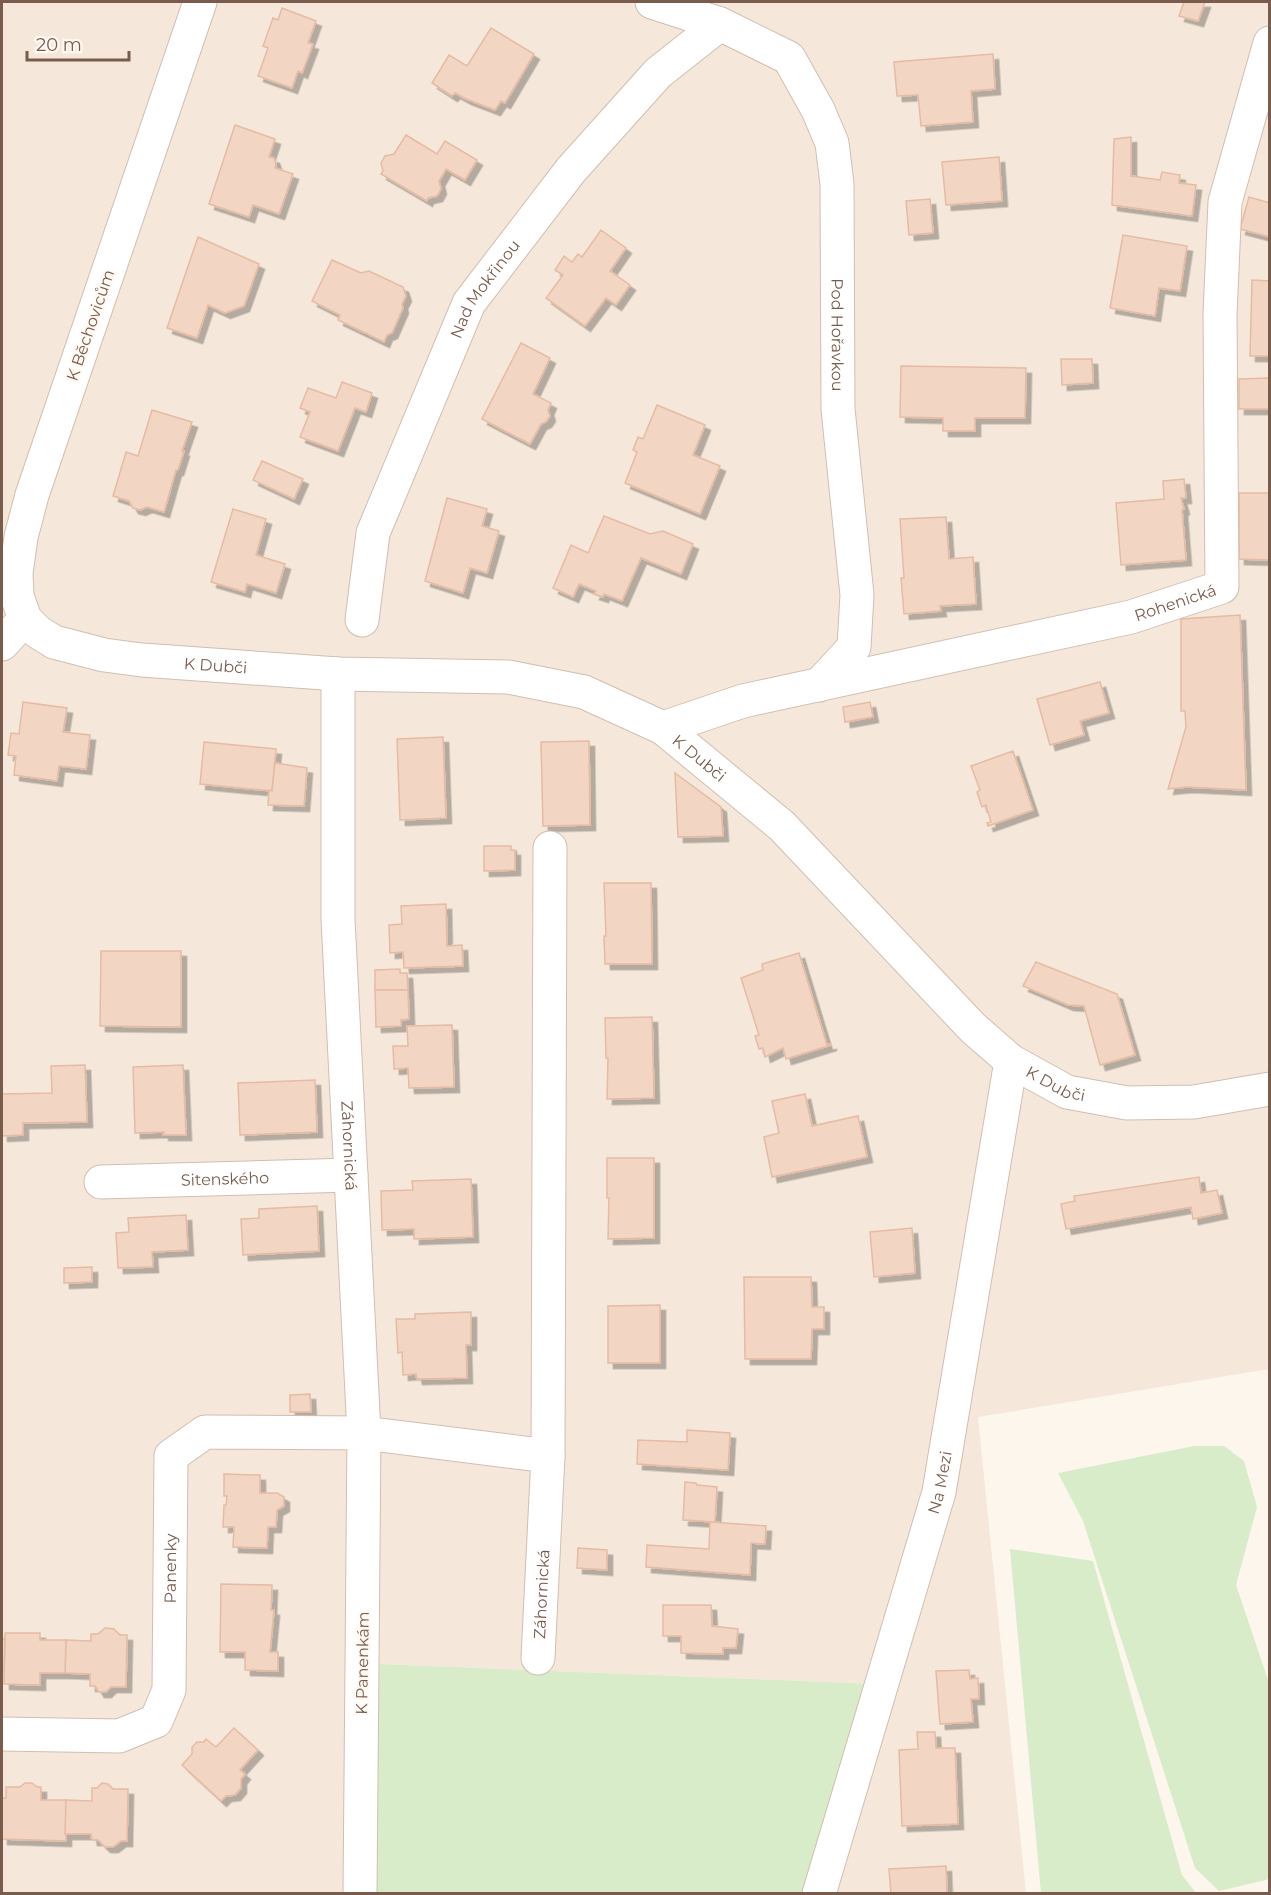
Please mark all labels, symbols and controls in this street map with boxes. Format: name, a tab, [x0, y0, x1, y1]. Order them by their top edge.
scale bar	[27, 24, 129, 62]
text: 20 m	[36, 34, 82, 56]
street label: Nad Mokřinou	[446, 236, 524, 341]
street label: K Běchovicům	[63, 267, 118, 383]
street label: Pod Hořavkou	[827, 278, 847, 392]
street label: Rohenická	[1132, 581, 1219, 625]
street label: K Dubči	[183, 654, 248, 677]
street label: K Dubči	[668, 731, 730, 786]
street label: K Dubči	[1022, 1062, 1087, 1105]
street label: Záhornická	[337, 1100, 361, 1191]
street label: Sitenského	[181, 1168, 269, 1190]
street label: Na Mezi	[924, 1450, 956, 1516]
street label: Panenky	[161, 1533, 180, 1604]
street label: Záhornická	[530, 1549, 553, 1639]
street label: K Panenkám	[352, 1611, 373, 1715]

